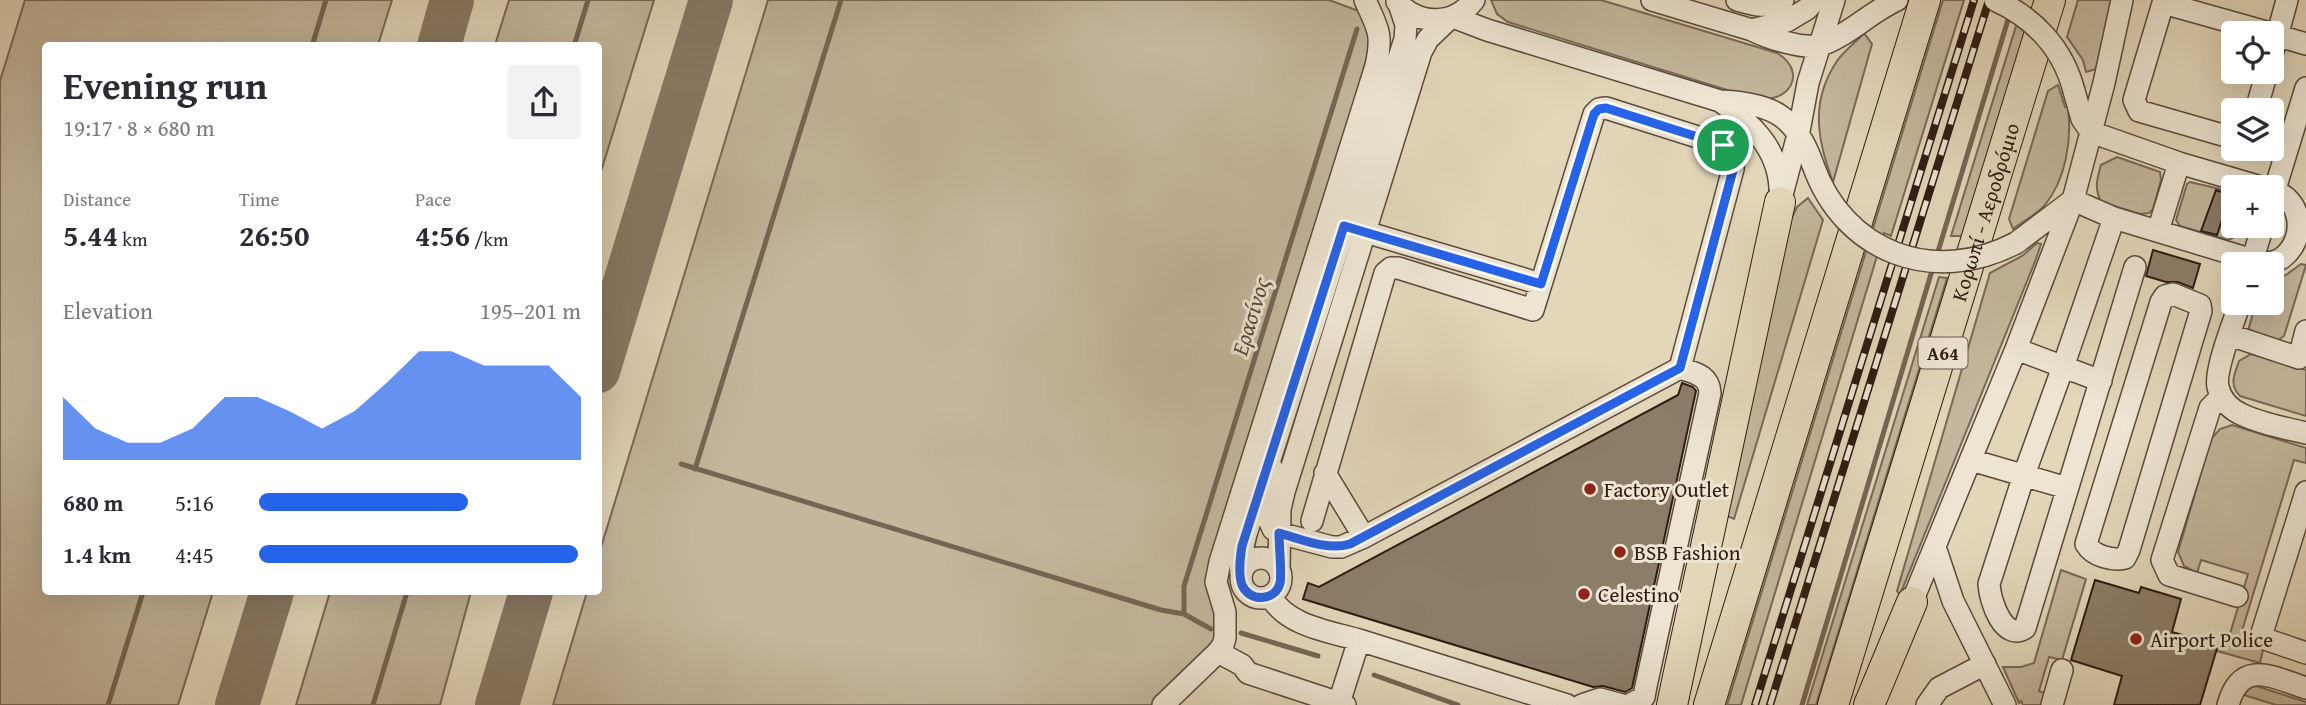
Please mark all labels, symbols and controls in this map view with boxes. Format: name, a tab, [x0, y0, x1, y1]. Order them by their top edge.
map controls	[2221, 21, 2284, 315]
button: locate	[2221, 21, 2284, 84]
text: Evening run	[63, 57, 267, 113]
button: share	[507, 65, 581, 139]
button: layers	[2221, 98, 2284, 161]
text: 19:17 · 8 × 680 m	[63, 111, 215, 144]
pin	[1693, 115, 1753, 175]
street label: Κορωπί - Αεροδρόμιο	[1943, 119, 2027, 305]
icon: arrive	[1704, 126, 1742, 164]
button: +	[2221, 175, 2284, 238]
text: Distance	[63, 185, 131, 213]
text: Time	[239, 185, 279, 213]
text: Pace	[415, 185, 452, 213]
text: 5.44	[63, 213, 118, 257]
text: 26:50	[239, 213, 310, 257]
text: 4:56	[415, 213, 470, 257]
text: km	[118, 225, 147, 253]
text: /km	[470, 225, 508, 253]
button: −	[2221, 252, 2284, 315]
water label: Ερασίνος	[1222, 272, 1278, 360]
text: Elevation	[63, 294, 153, 327]
text: 195–201 m	[480, 294, 581, 327]
road number: Α64	[1918, 338, 1968, 368]
place label: Factory Outlet	[1604, 474, 1730, 505]
marker: Factory Outlet	[1582, 481, 1598, 497]
text: 680 m	[63, 486, 124, 519]
text: 5:16	[175, 486, 214, 519]
place label: BSB Fashion	[1634, 537, 1741, 568]
text: 1.4 km	[63, 538, 131, 571]
text: 4:45	[175, 538, 214, 571]
marker: BSB Fashion	[1612, 544, 1628, 560]
place label: Celestino	[1598, 579, 1679, 610]
marker: Celestino	[1576, 586, 1592, 602]
place label: Airport Police	[2150, 624, 2273, 655]
marker: Airport Police	[2128, 631, 2144, 647]

